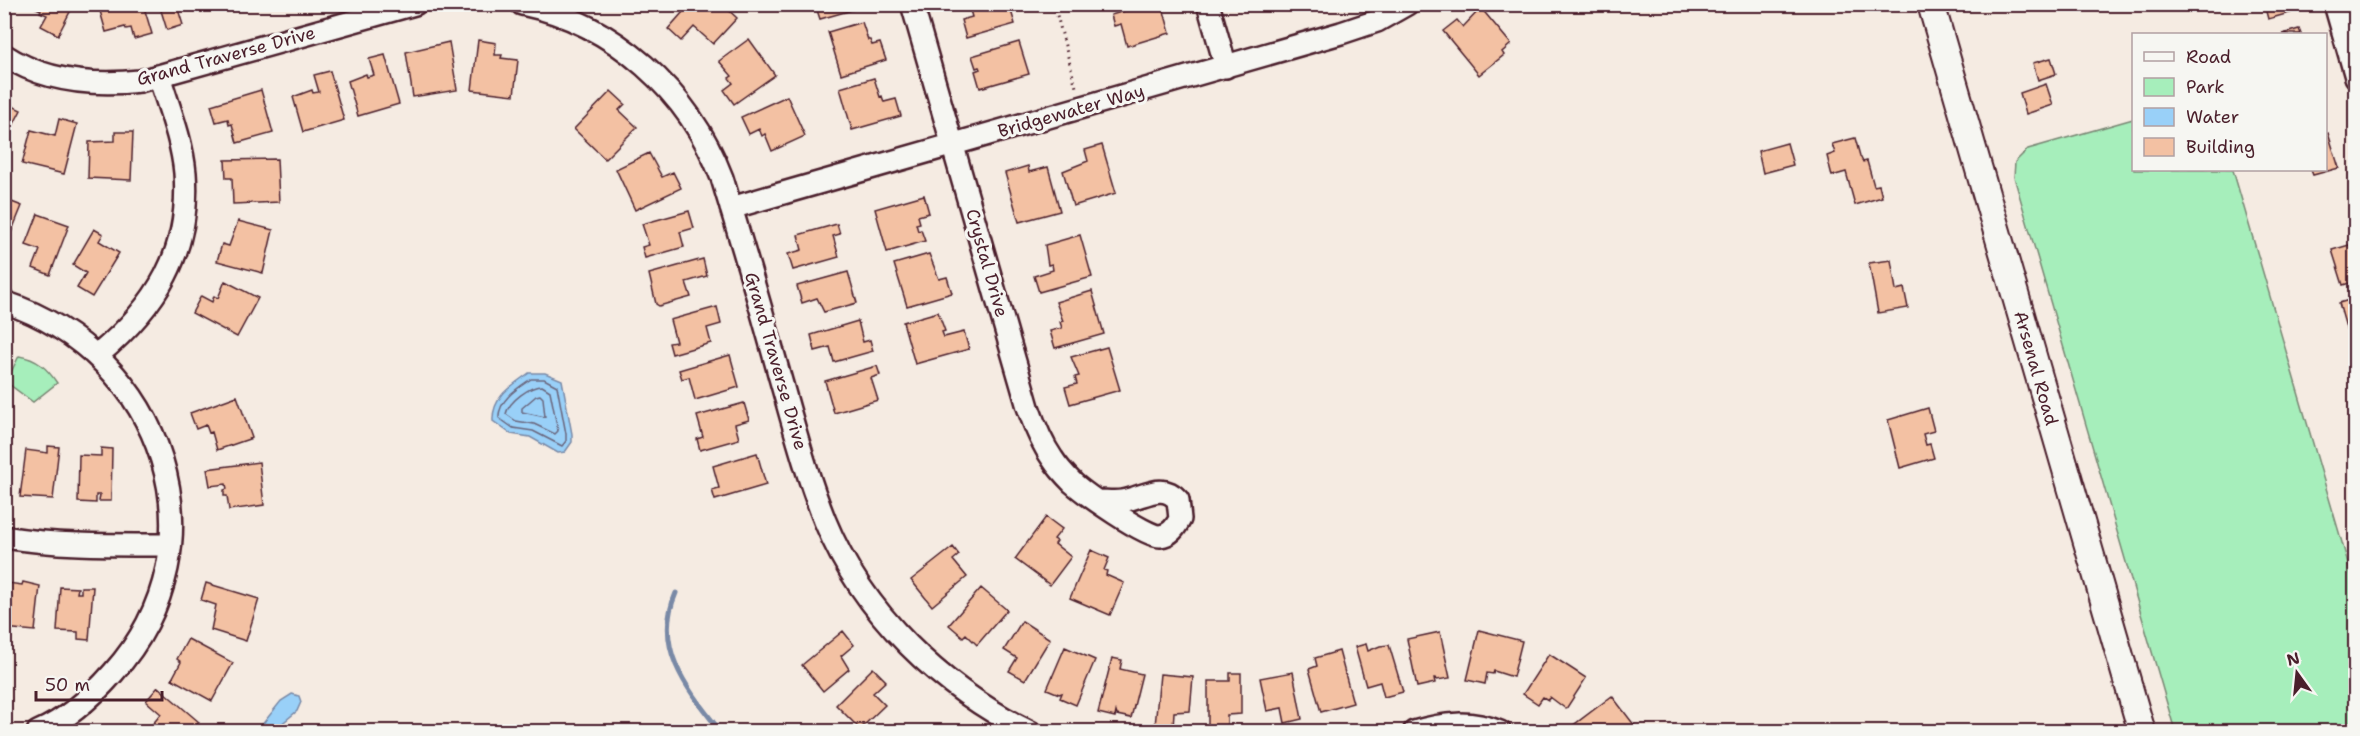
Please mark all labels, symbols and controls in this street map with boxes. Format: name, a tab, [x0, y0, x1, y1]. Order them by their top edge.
street label: Grand Traverse Drive	[134, 21, 318, 91]
legend	[2132, 33, 2327, 171]
text: Road	[2186, 45, 2231, 69]
text: Park	[2186, 75, 2225, 99]
street label: Bridgewater Way	[995, 79, 1147, 143]
text: Water	[2186, 105, 2239, 129]
text: Building	[2186, 135, 2255, 159]
street label: Crystal Drive	[960, 206, 1014, 320]
street label: Grand Traverse Drive	[739, 269, 813, 453]
street label: Arsenal Road	[2008, 308, 2064, 428]
north arrow	[2267, 643, 2327, 703]
text: N	[2284, 647, 2302, 671]
scale bar	[36, 664, 162, 702]
text: 50 m	[45, 673, 90, 697]

